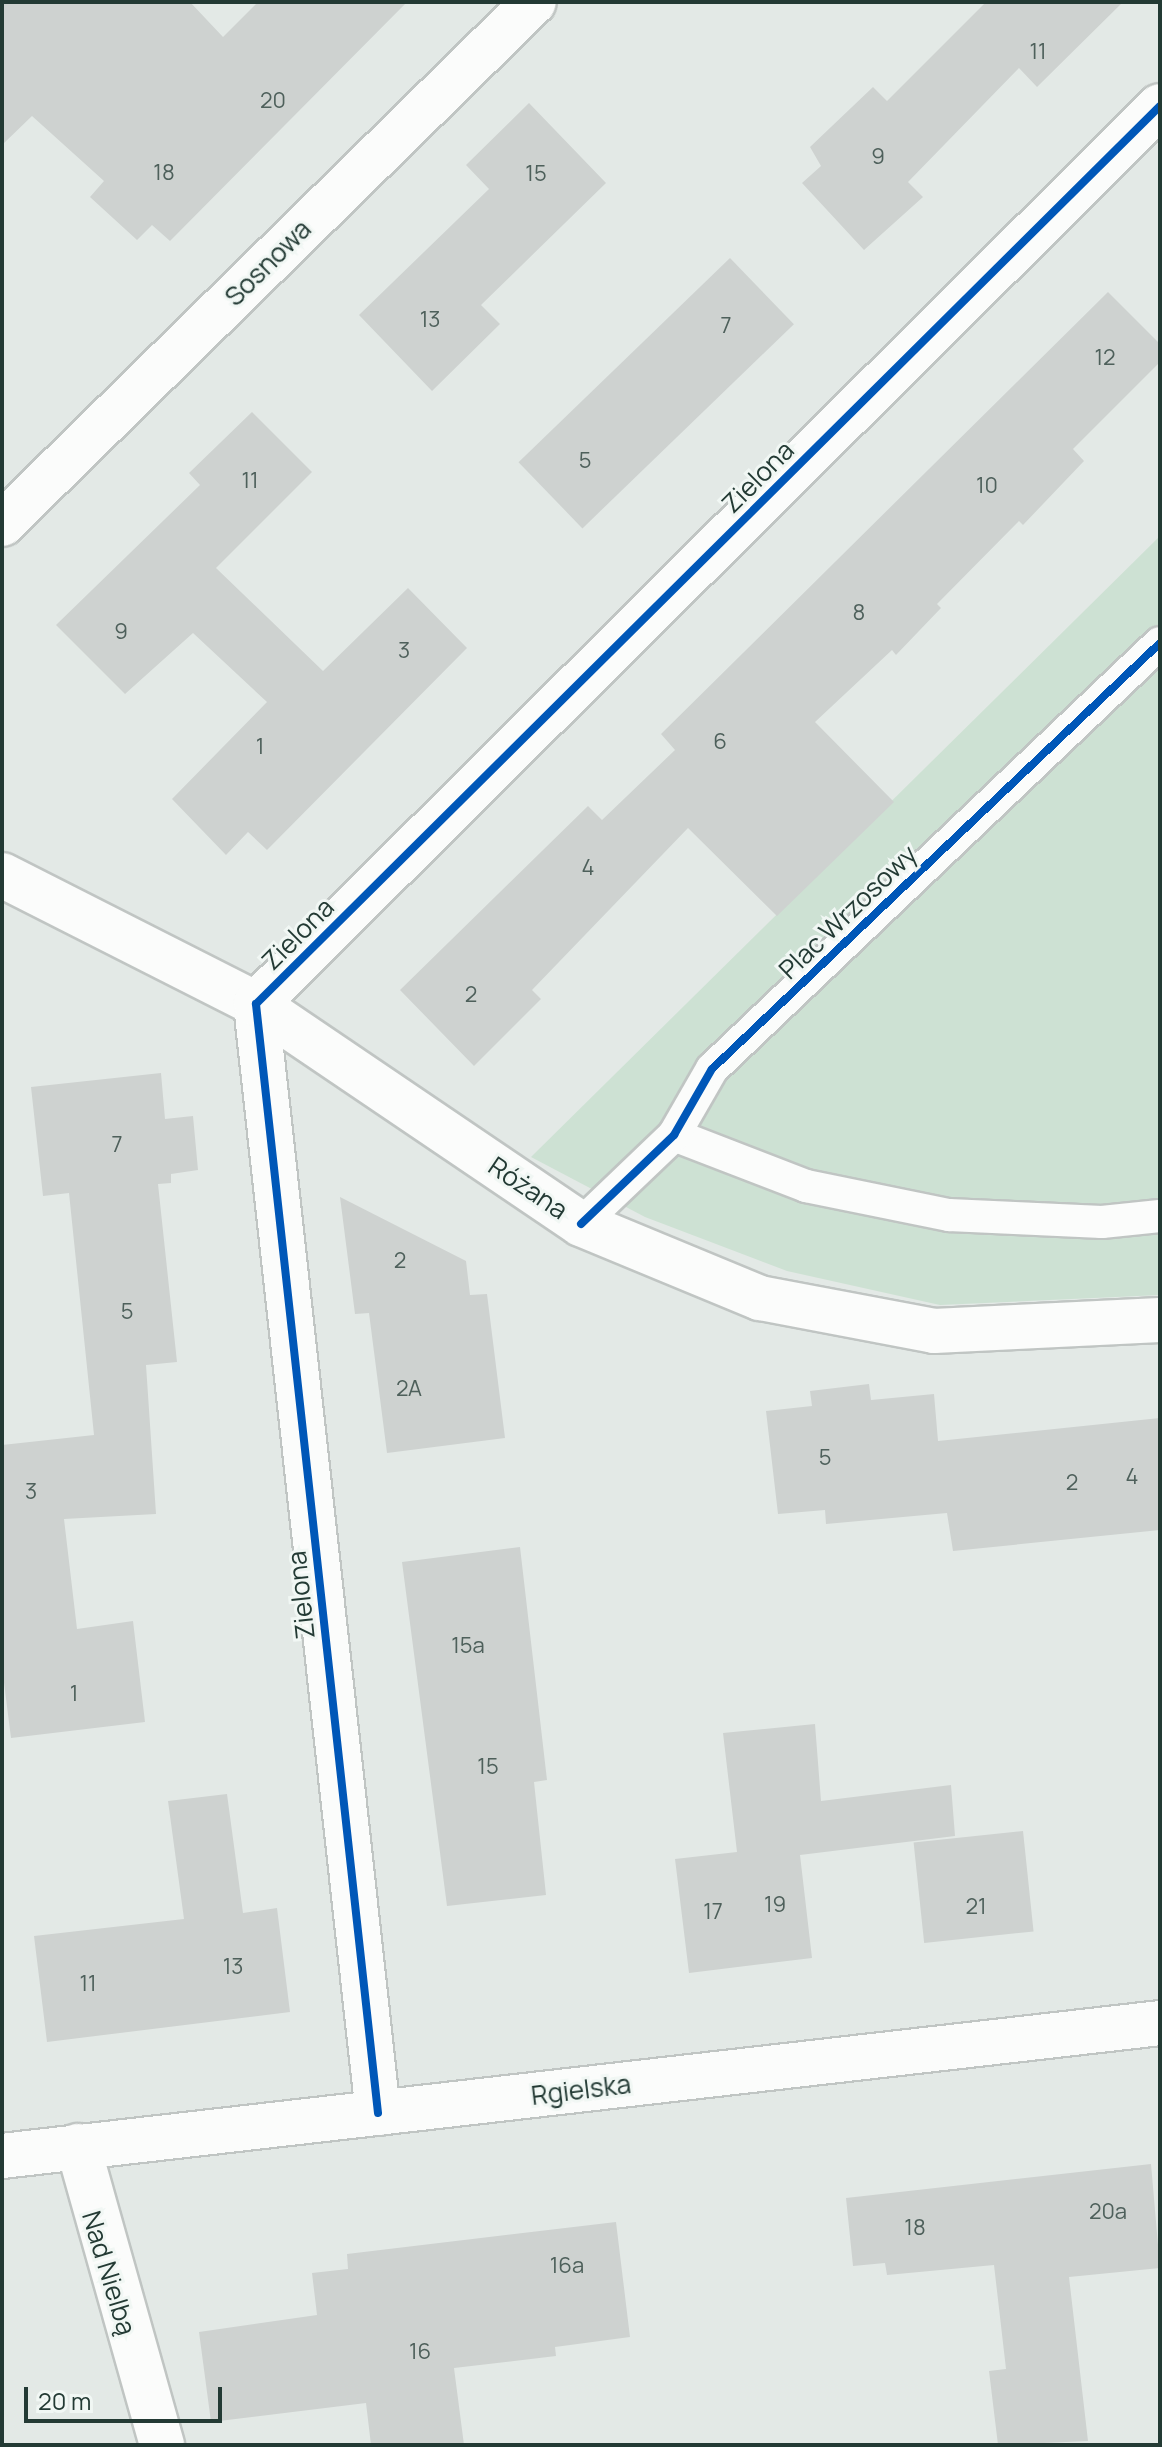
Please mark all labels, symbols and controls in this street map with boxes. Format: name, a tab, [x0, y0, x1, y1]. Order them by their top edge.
house number: 11	[1029, 39, 1047, 65]
house number: 20	[260, 88, 286, 114]
house number: 9	[871, 144, 885, 170]
house number: 18	[153, 160, 175, 186]
house number: 15	[525, 161, 547, 187]
street label: Sosnowa	[219, 214, 317, 312]
house number: 13	[420, 307, 440, 333]
house number: 7	[720, 313, 732, 339]
house number: 12	[1094, 345, 1116, 371]
street label: Zielona	[716, 435, 800, 519]
house number: 5	[579, 448, 591, 474]
house number: 11	[241, 468, 259, 494]
house number: 10	[976, 473, 998, 499]
house number: 8	[853, 600, 865, 626]
house number: 9	[114, 619, 128, 645]
house number: 3	[398, 638, 410, 664]
house number: 6	[713, 729, 727, 755]
house number: 1	[256, 734, 264, 760]
street label: Plac Wrzosowy	[773, 838, 923, 986]
house number: 4	[582, 855, 594, 881]
street label: Zielona	[256, 892, 340, 976]
house number: 2	[465, 982, 477, 1008]
house number: 7	[111, 1132, 123, 1158]
street label: Różana	[483, 1150, 573, 1226]
house number: 2	[394, 1248, 406, 1274]
house number: 5	[121, 1299, 133, 1325]
house number: 2A	[396, 1376, 422, 1402]
house number: 5	[819, 1445, 831, 1471]
house number: 4	[1126, 1464, 1138, 1490]
house number: 2	[1066, 1470, 1078, 1496]
house number: 3	[25, 1479, 37, 1505]
street label: Zielona	[281, 1549, 321, 1641]
house number: 15a	[451, 1633, 485, 1659]
house number: 1	[70, 1681, 78, 1707]
house number: 15	[477, 1754, 499, 1780]
house number: 19	[764, 1892, 786, 1918]
house number: 21	[965, 1894, 987, 1920]
house number: 17	[703, 1899, 723, 1925]
house number: 13	[223, 1954, 243, 1980]
house number: 11	[79, 1971, 97, 1997]
street label: Rgielska	[529, 2068, 633, 2112]
house number: 20a	[1089, 2199, 1127, 2225]
street label: Nad Nielbą	[75, 2207, 143, 2339]
house number: 18	[904, 2215, 926, 2241]
house number: 16a	[550, 2253, 584, 2279]
house number: 16	[409, 2339, 431, 2365]
scale bar	[28, 2371, 226, 2421]
text: 20 m	[38, 2384, 91, 2417]

